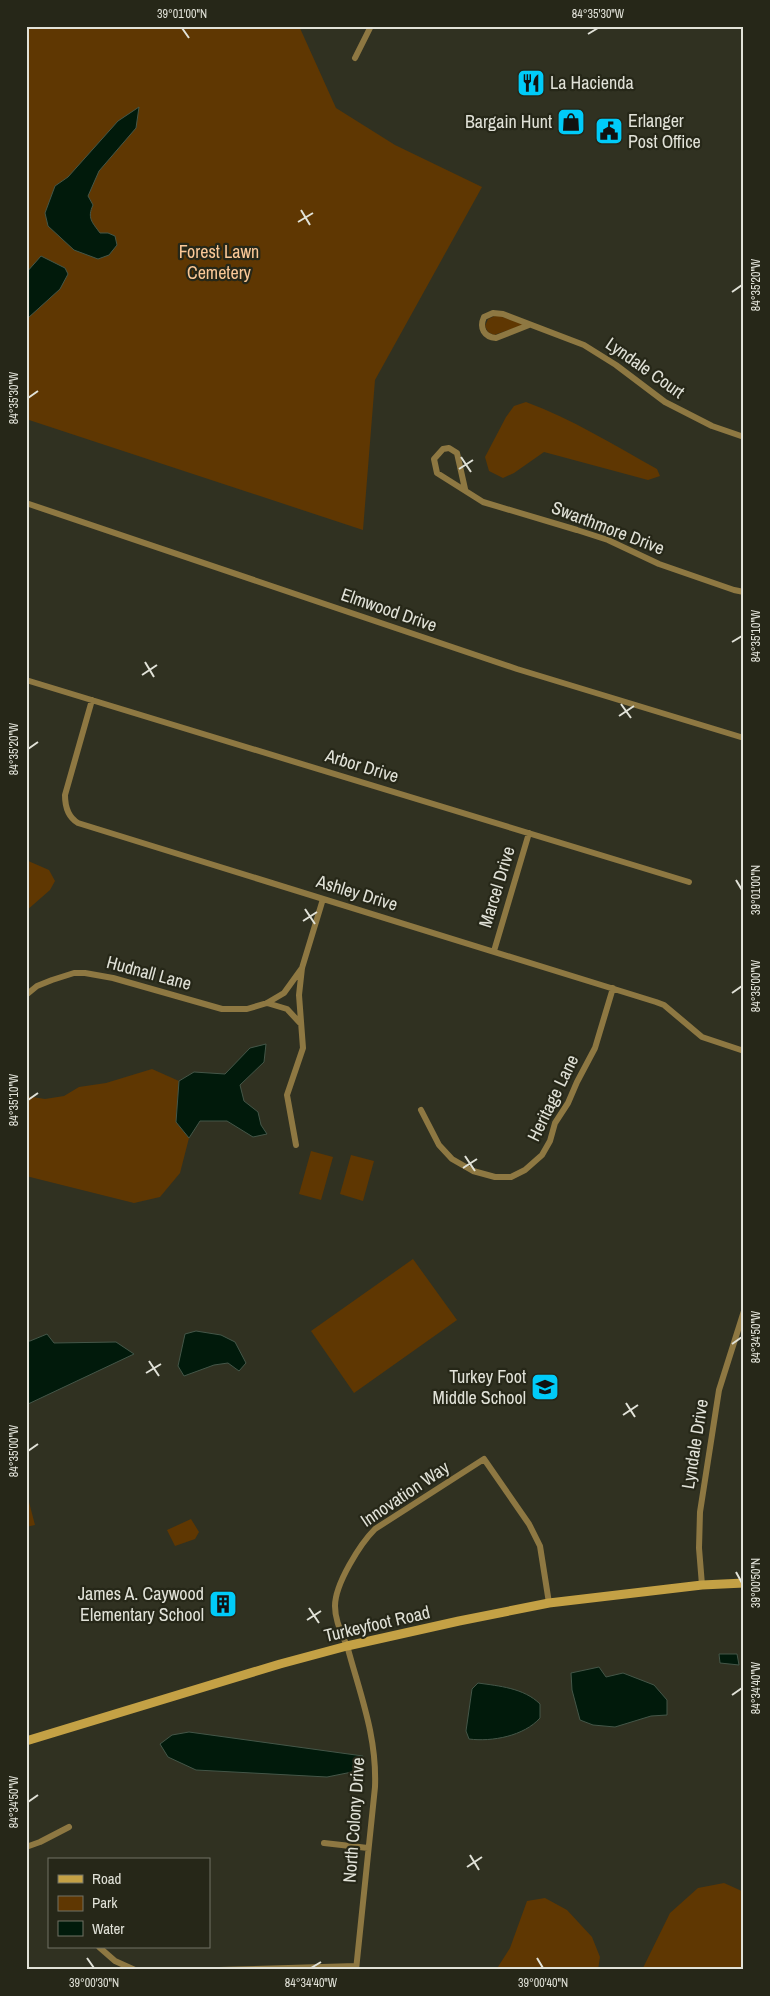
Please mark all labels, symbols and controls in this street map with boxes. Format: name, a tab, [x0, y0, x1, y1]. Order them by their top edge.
text: 39°01'00"N	[157, 6, 207, 22]
text: 84°35'30"W	[572, 6, 625, 22]
restaurant icon: La Hacienda	[516, 68, 546, 98]
place label: La Hacienda	[550, 70, 634, 95]
shop icon: Bargain Hunt	[556, 107, 586, 137]
place label: Erlanger Post Office	[628, 108, 701, 154]
place label: Bargain Hunt	[465, 109, 552, 134]
public building icon: Erlanger Post Office	[594, 116, 624, 146]
park label: Forest Lawn Cemetery	[179, 239, 259, 285]
text: 84°35'20"W	[748, 258, 764, 311]
street label: Lyndale Court	[601, 331, 690, 404]
text: 84°35'30"W	[6, 371, 22, 424]
street label: Swarthmore Drive	[548, 495, 668, 561]
street label: Elmwood Drive	[338, 581, 441, 638]
text: 84°35'10"W	[748, 609, 764, 662]
text: 84°35'20"W	[6, 722, 22, 775]
street label: Arbor Drive	[321, 742, 402, 789]
street label: Marcel Drive	[472, 843, 521, 931]
text: 39°01'00"N	[748, 865, 764, 915]
street label: Ashley Drive	[313, 868, 401, 917]
street label: Hudnall Lane	[104, 949, 194, 996]
text: 84°35'00"W	[748, 959, 764, 1012]
street label: Heritage Lane	[521, 1050, 584, 1145]
text: 84°35'10"W	[6, 1073, 22, 1126]
text: 84°34'50"W	[748, 1310, 764, 1363]
place label: Turkey Foot Middle School	[432, 1364, 526, 1410]
school or university icon: Turkey Foot Middle School	[530, 1372, 560, 1402]
street label: Lyndale Drive	[675, 1397, 714, 1491]
text: 84°35'00"W	[6, 1424, 22, 1477]
street label: Innovation Way	[355, 1454, 455, 1532]
text: 39°00'50"N	[748, 1558, 764, 1608]
place label: James A. Caywood Elementary School	[78, 1581, 204, 1627]
building icon: James A. Caywood Elementary School	[208, 1589, 238, 1619]
street label: Turkeyfoot Road	[322, 1599, 432, 1648]
text: 84°34'40"W	[748, 1661, 764, 1714]
street label: North Colony Drive	[337, 1756, 370, 1883]
text: 84°34'50"W	[6, 1775, 22, 1828]
legend	[48, 1858, 210, 1948]
text: Road	[92, 1868, 121, 1889]
text: Park	[92, 1892, 118, 1913]
text: Water	[92, 1918, 124, 1939]
text: 39°00'30"N	[69, 1975, 119, 1991]
text: 84°34'40"W	[285, 1975, 338, 1991]
text: 39°00'40"N	[518, 1975, 568, 1991]

